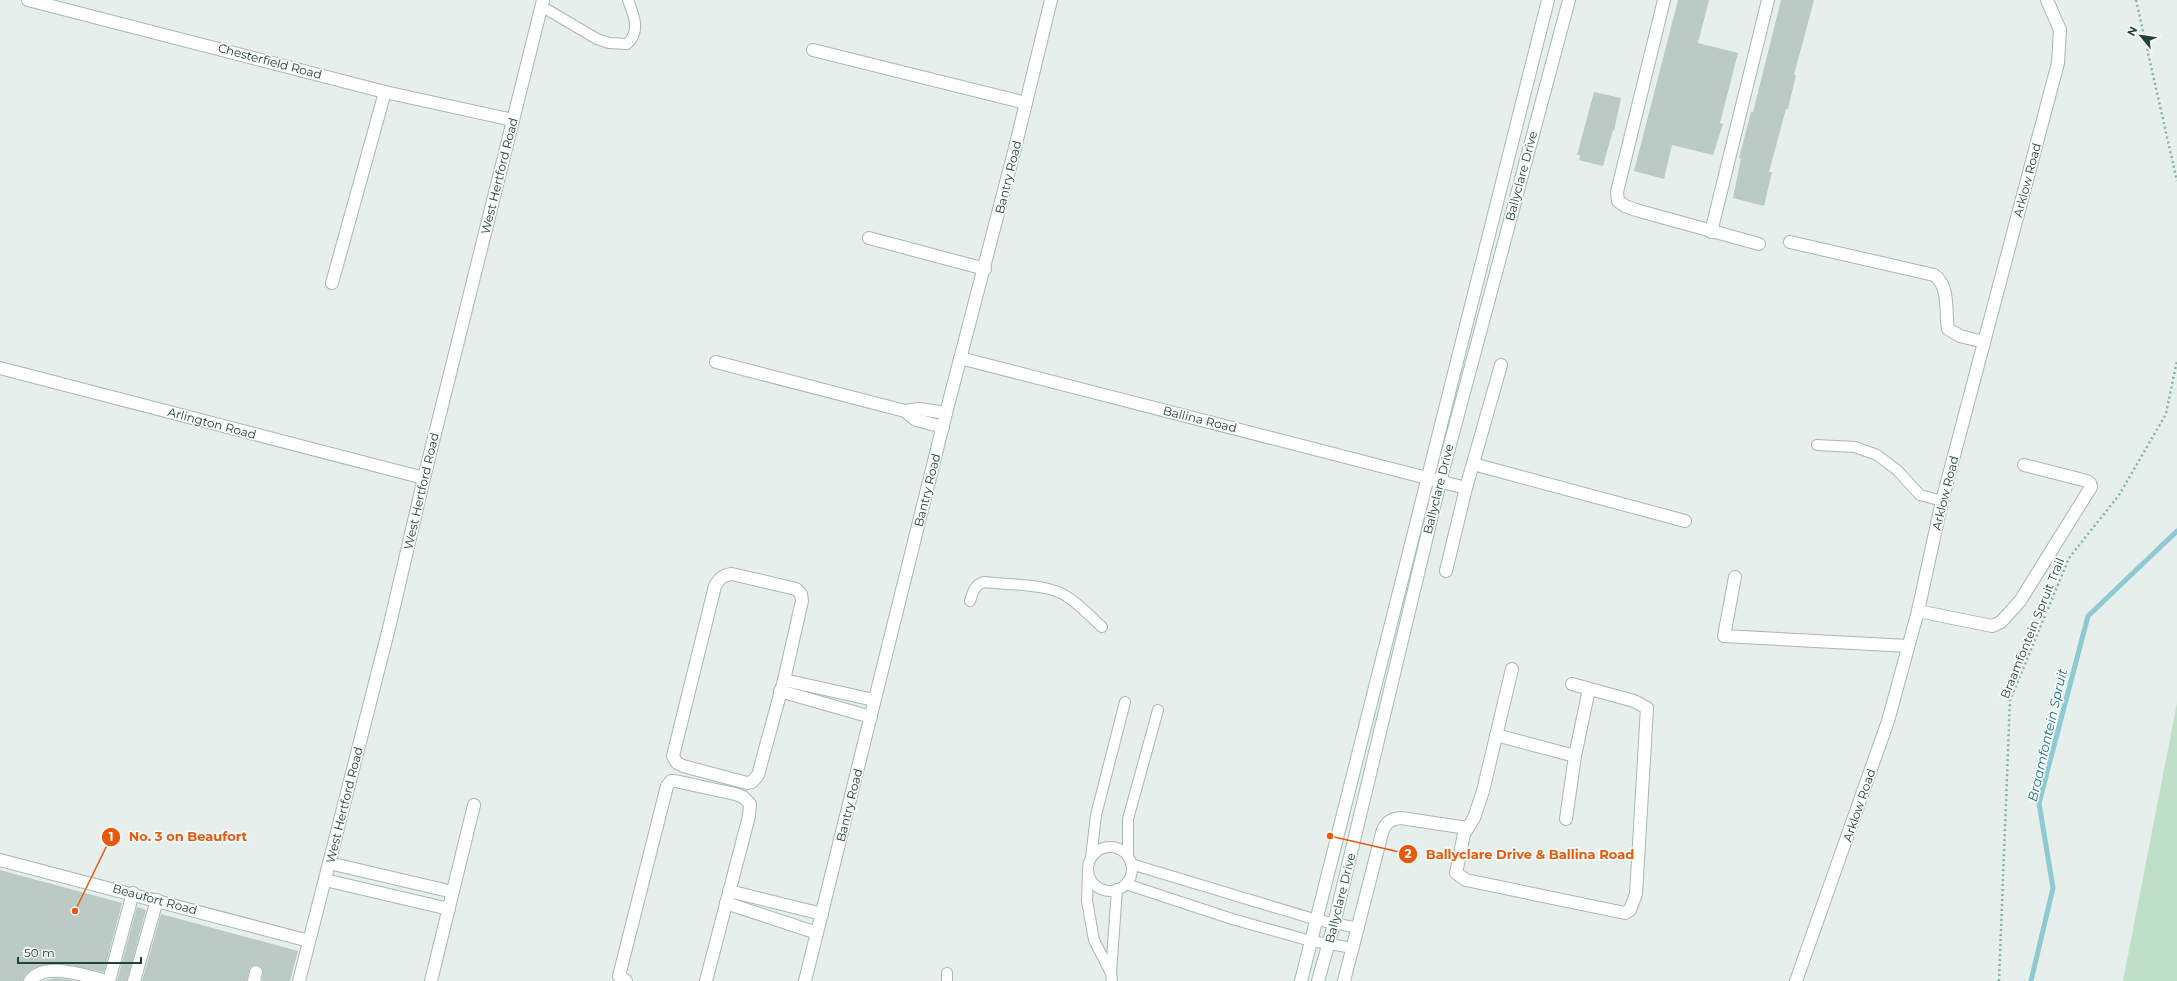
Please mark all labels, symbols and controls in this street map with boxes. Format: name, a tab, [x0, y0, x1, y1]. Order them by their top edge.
north arrow	[2121, 16, 2161, 56]
text: N	[2124, 24, 2141, 38]
street label: Chesterfield Road	[216, 40, 324, 82]
street label: West Hertford Road	[477, 116, 521, 236]
street label: Ballyclare Drive	[1502, 129, 1540, 223]
street label: Bantry Road	[992, 139, 1024, 215]
street label: Arklow Road	[2010, 141, 2044, 219]
street label: Ballina Road	[1162, 403, 1238, 435]
street label: Arlington Road	[166, 404, 258, 442]
street label: West Hertford Road	[400, 431, 442, 551]
street label: Ballyclare Drive	[1420, 442, 1456, 536]
street label: Bantry Road	[911, 452, 943, 528]
street label: Arklow Road	[1929, 454, 1961, 532]
street label: Braamfontein Spruit Trail	[1997, 555, 2067, 701]
water label: Braamfontein Spruit	[2024, 666, 2070, 803]
street label: West Hertford Road	[322, 745, 366, 865]
street label: Bantry Road	[833, 767, 865, 843]
street label: Arklow Road	[1840, 767, 1878, 843]
callout: No. 3 on Beaufort	[101, 824, 255, 849]
text: No. 3 on Beaufort	[129, 828, 248, 844]
text: 1	[109, 829, 113, 844]
callout: Ballyclare Drive & Ballina Road	[1398, 842, 1643, 867]
text: 2	[1404, 846, 1412, 861]
text: Ballyclare Drive & Ballina Road	[1426, 846, 1634, 862]
street label: Ballyclare Drive	[1322, 851, 1358, 945]
street label: Beaufort Road	[111, 880, 199, 918]
scale bar	[18, 939, 141, 965]
text: 50 m	[24, 945, 55, 960]

